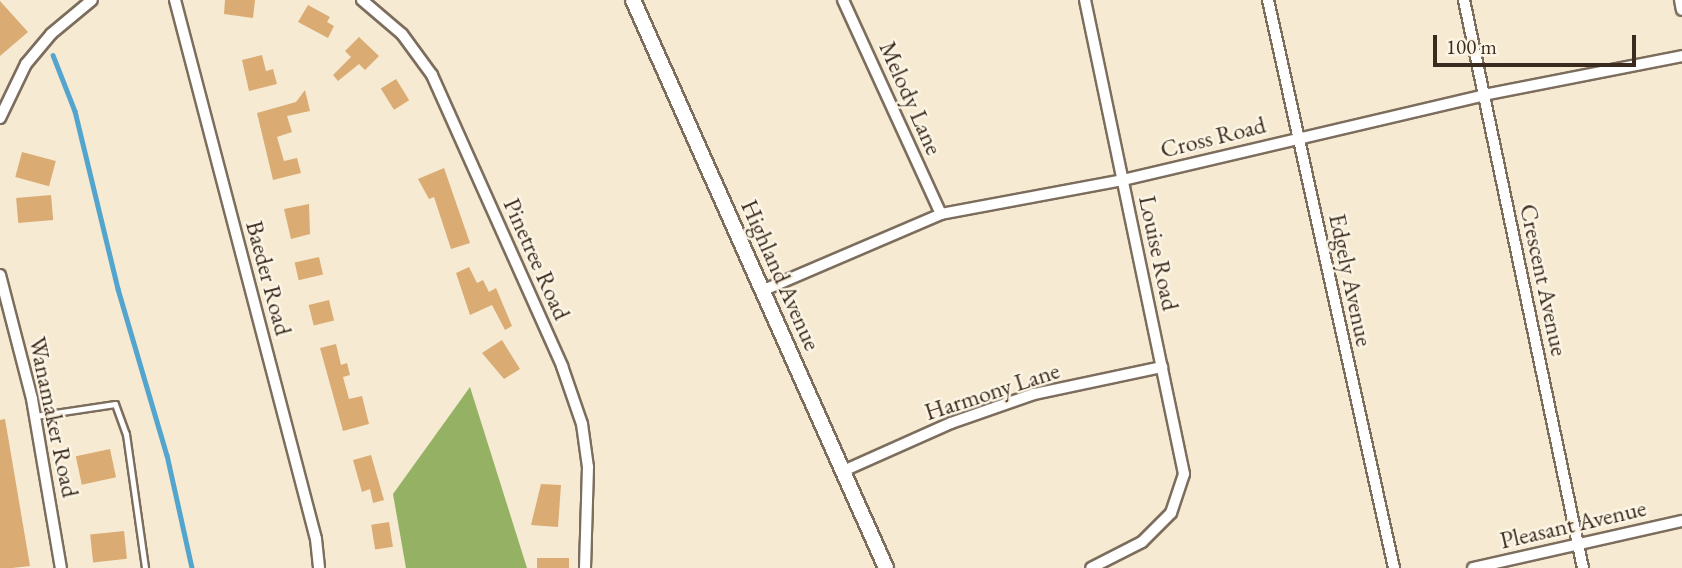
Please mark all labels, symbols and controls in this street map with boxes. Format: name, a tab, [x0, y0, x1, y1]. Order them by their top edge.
scale bar	[1437, 21, 1640, 65]
text: 100 m	[1446, 33, 1497, 60]
street label: Melody Lane	[873, 37, 949, 159]
street label: Cross Road	[1157, 110, 1269, 164]
street label: Louise Road	[1133, 193, 1185, 313]
street label: Pinetree Road	[497, 194, 577, 324]
street label: Highland Avenue	[735, 195, 827, 355]
street label: Crescent Avenue	[1514, 201, 1574, 359]
street label: Edgely Avenue	[1323, 211, 1379, 349]
street label: Baeder Road	[240, 218, 298, 338]
street label: Wanamaker Road	[23, 334, 85, 500]
street label: Harmony Lane	[921, 356, 1063, 426]
street label: Pleasant Avenue	[1497, 493, 1649, 555]

